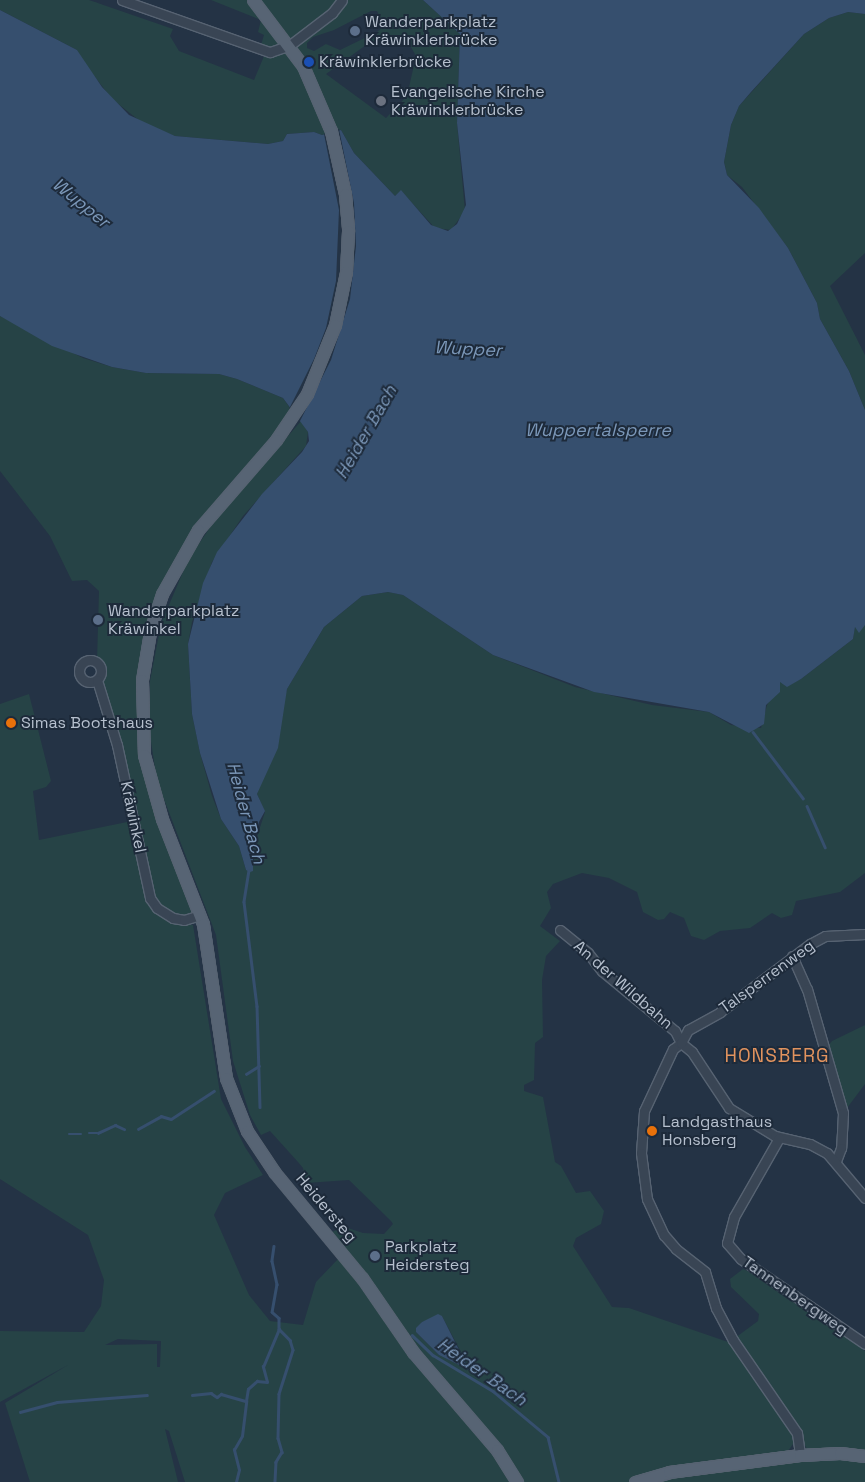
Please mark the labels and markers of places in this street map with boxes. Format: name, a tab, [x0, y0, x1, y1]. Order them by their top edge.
place label: Wanderparkplatz Kräwinklerbrücke	[365, 12, 497, 50]
marker: Wanderparkplatz Kräwinklerbrücke	[349, 25, 361, 37]
place label: Kräwinklerbrücke	[319, 52, 451, 72]
marker: Kräwinklerbrücke	[303, 56, 315, 68]
place label: Evangelische Kirche Kräwinklerbrücke	[391, 82, 545, 120]
marker: Evangelische Kirche Kräwinklerbrücke	[375, 95, 387, 107]
place label: Wanderparkplatz Kräwinkel	[108, 601, 239, 639]
marker: Wanderparkplatz Kräwinkel	[92, 614, 104, 626]
place label: Simas Bootshaus	[21, 713, 153, 733]
marker: Simas Bootshaus	[5, 717, 17, 729]
place label: Landgasthaus Honsberg	[662, 1112, 772, 1150]
marker: Landgasthaus Honsberg	[646, 1125, 658, 1137]
place label: Parkplatz Heidersteg	[385, 1237, 470, 1275]
marker: Parkplatz Heidersteg	[369, 1250, 381, 1262]

